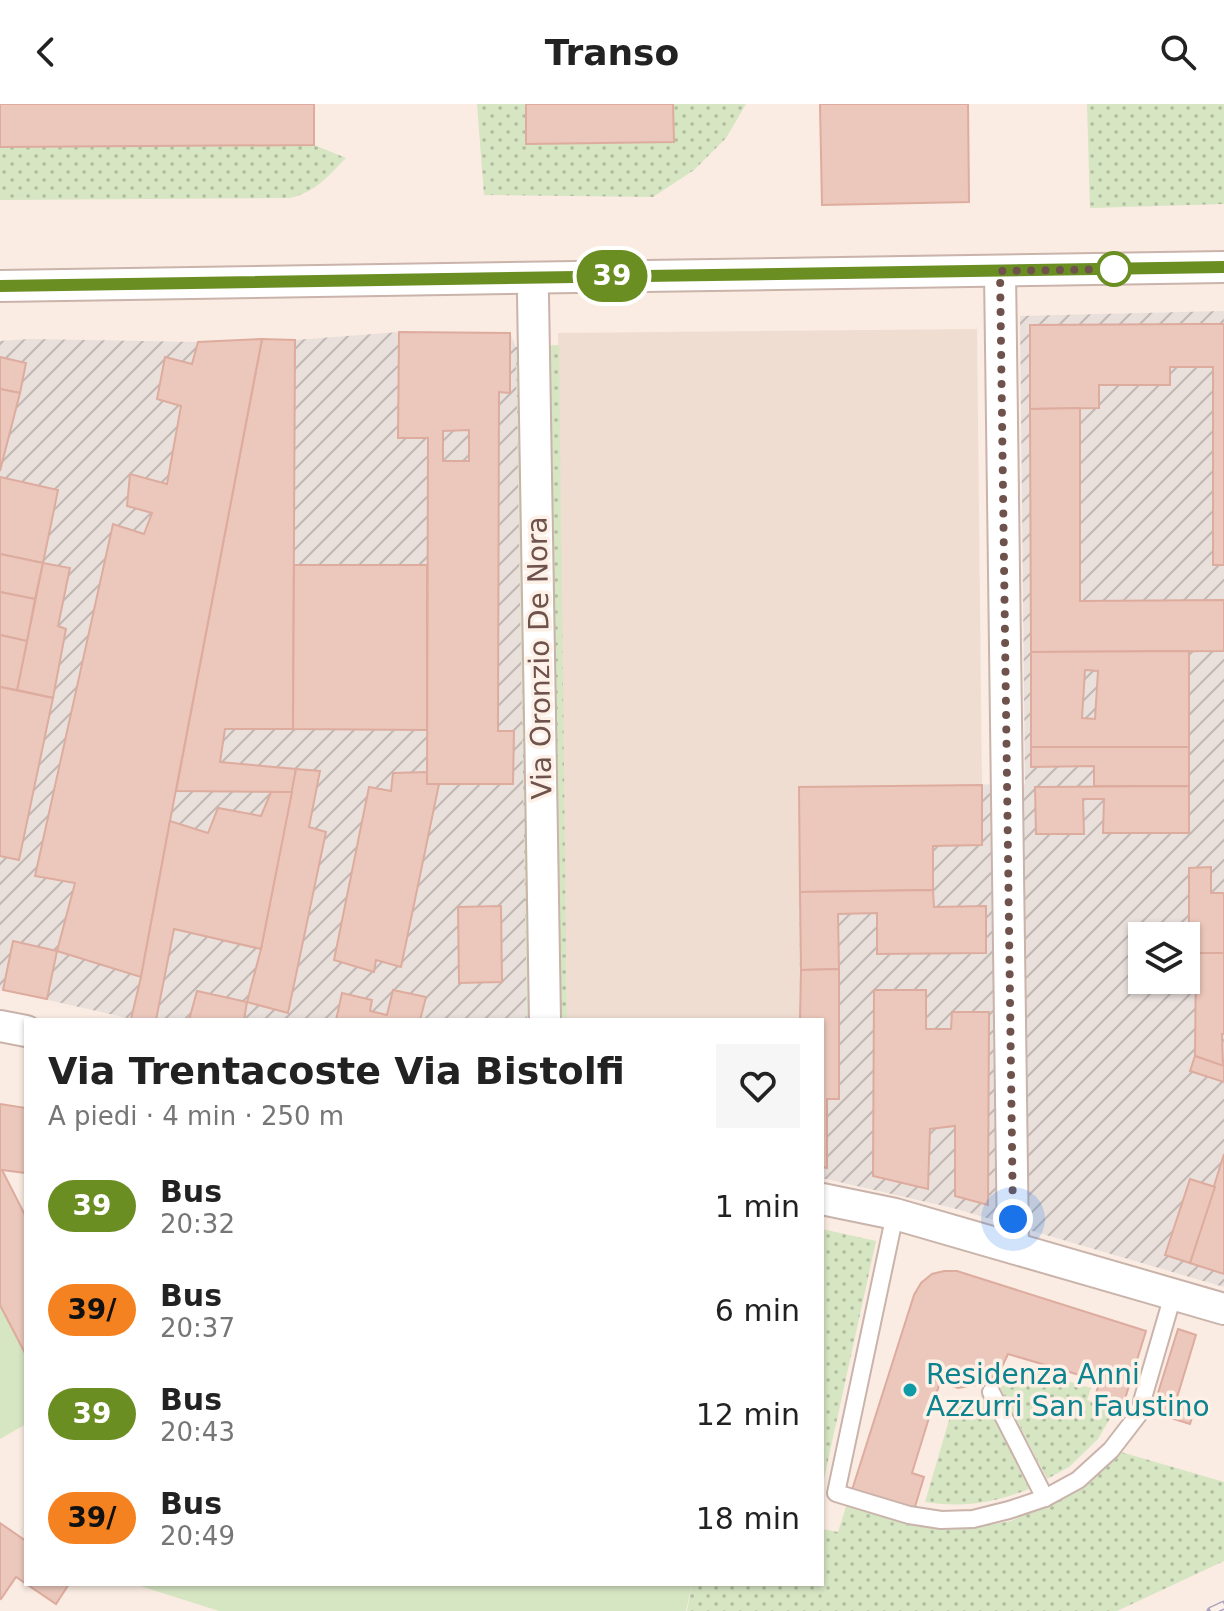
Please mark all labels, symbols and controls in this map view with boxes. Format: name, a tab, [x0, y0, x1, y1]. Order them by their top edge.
icon: back	[24, 30, 68, 74]
icon: search	[1156, 30, 1200, 74]
text: Transo	[545, 32, 679, 73]
line badge: 39	[576, 250, 648, 302]
unlabelled marker	[1097, 252, 1131, 286]
text: 39	[593, 259, 631, 292]
street label: Via Oronzio De Nora	[521, 516, 558, 800]
map controls	[1128, 922, 1200, 994]
button: layers	[1128, 922, 1200, 994]
button: heart	[716, 1044, 800, 1128]
text: Via Trentacoste Via Bistolfi	[48, 1049, 625, 1093]
text: A piedi · 4 min · 250 m	[48, 1101, 344, 1131]
text: Bus	[160, 1174, 222, 1209]
text: 39	[73, 1189, 111, 1222]
text: 1 min	[715, 1189, 800, 1224]
your location	[993, 1199, 1033, 1239]
text: 20:32	[160, 1209, 235, 1239]
text: Bus	[160, 1278, 222, 1313]
text: 39/	[67, 1293, 117, 1326]
text: 6 min	[715, 1293, 800, 1328]
text: 20:37	[160, 1313, 235, 1343]
place label: Residenza Anni Azzurri San Faustino	[926, 1358, 1210, 1423]
marker: Residenza Anni Azzurri San Faustino	[901, 1381, 919, 1399]
text: Bus	[160, 1382, 222, 1417]
text: 39	[73, 1397, 111, 1430]
text: 12 min	[696, 1397, 800, 1432]
text: 20:43	[160, 1417, 235, 1447]
text: Bus	[160, 1486, 222, 1521]
text: 39/	[67, 1501, 117, 1534]
text: 18 min	[696, 1501, 800, 1536]
text: 20:49	[160, 1521, 235, 1551]

